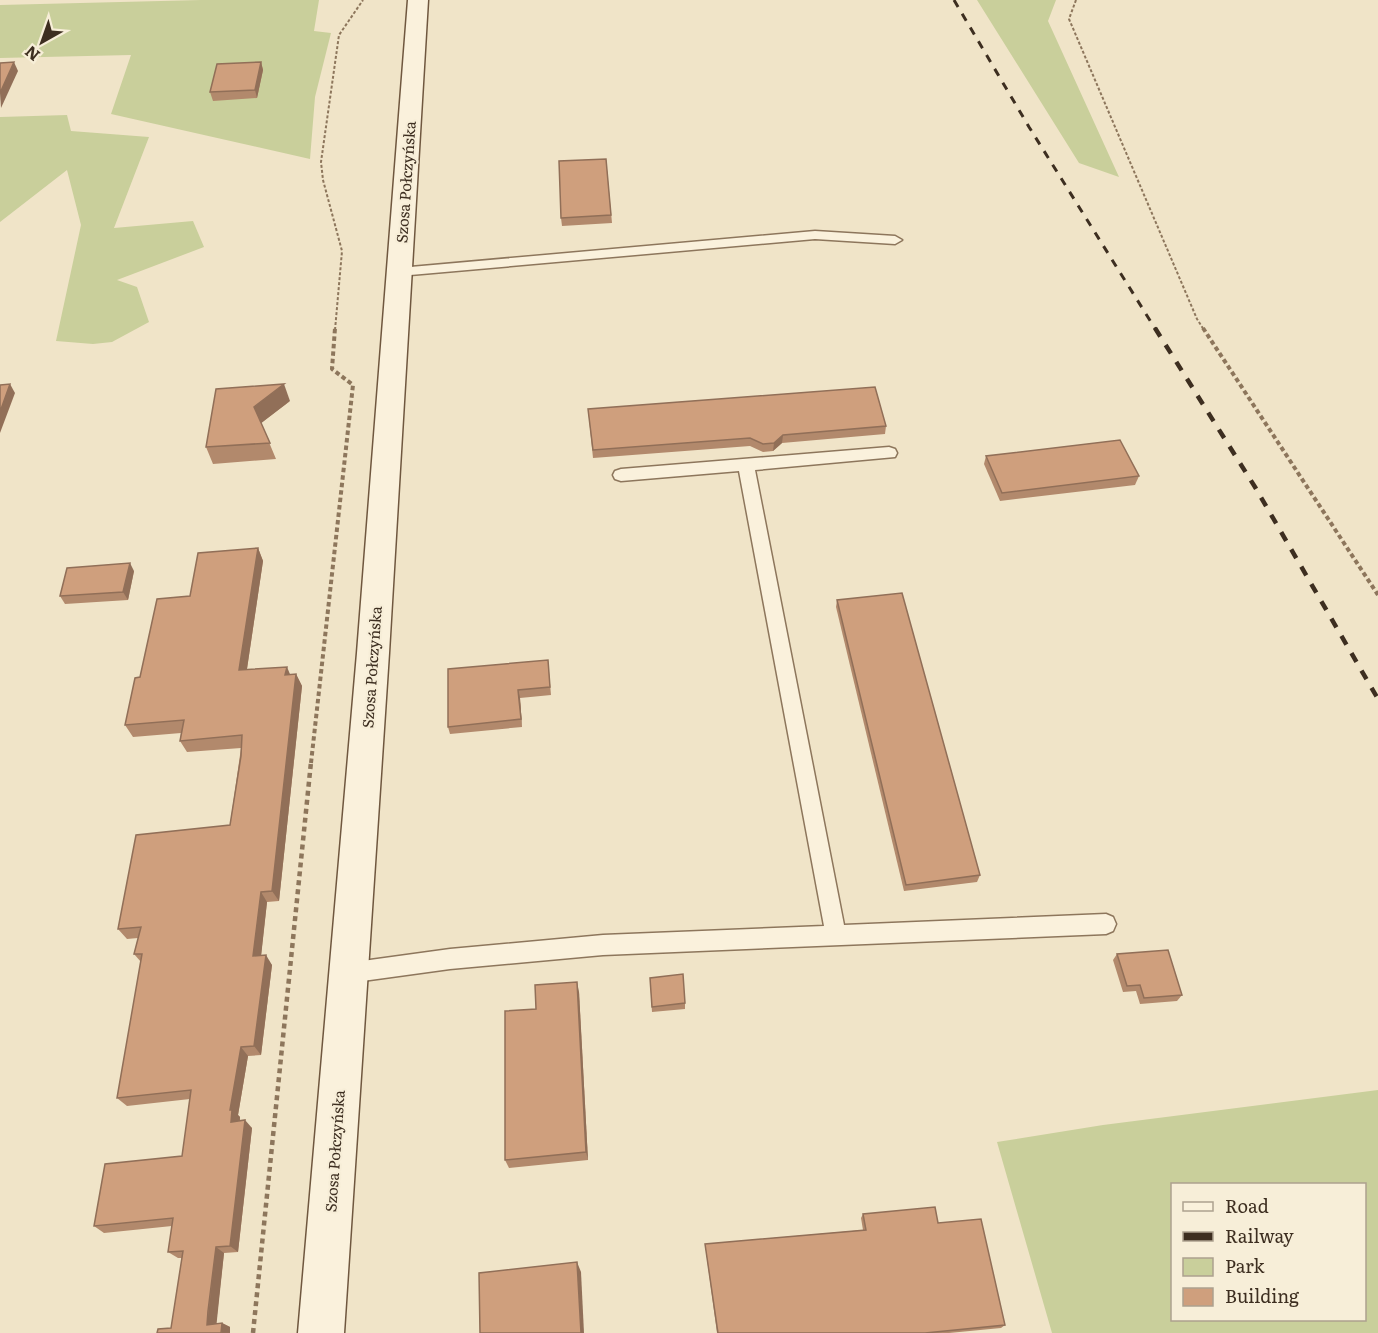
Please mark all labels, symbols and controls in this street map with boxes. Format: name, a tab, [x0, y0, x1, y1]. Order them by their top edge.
north arrow	[12, 12, 72, 72]
text: N	[19, 41, 45, 68]
street label: Szosa Połczyńska	[389, 119, 421, 244]
street label: Szosa Połczyńska	[355, 604, 387, 729]
street label: Szosa Połczyńska	[318, 1088, 350, 1213]
legend	[1171, 1183, 1366, 1321]
text: Road	[1225, 1192, 1269, 1219]
text: Railway	[1225, 1222, 1294, 1249]
text: Park	[1225, 1252, 1266, 1279]
text: Building	[1225, 1282, 1300, 1309]

